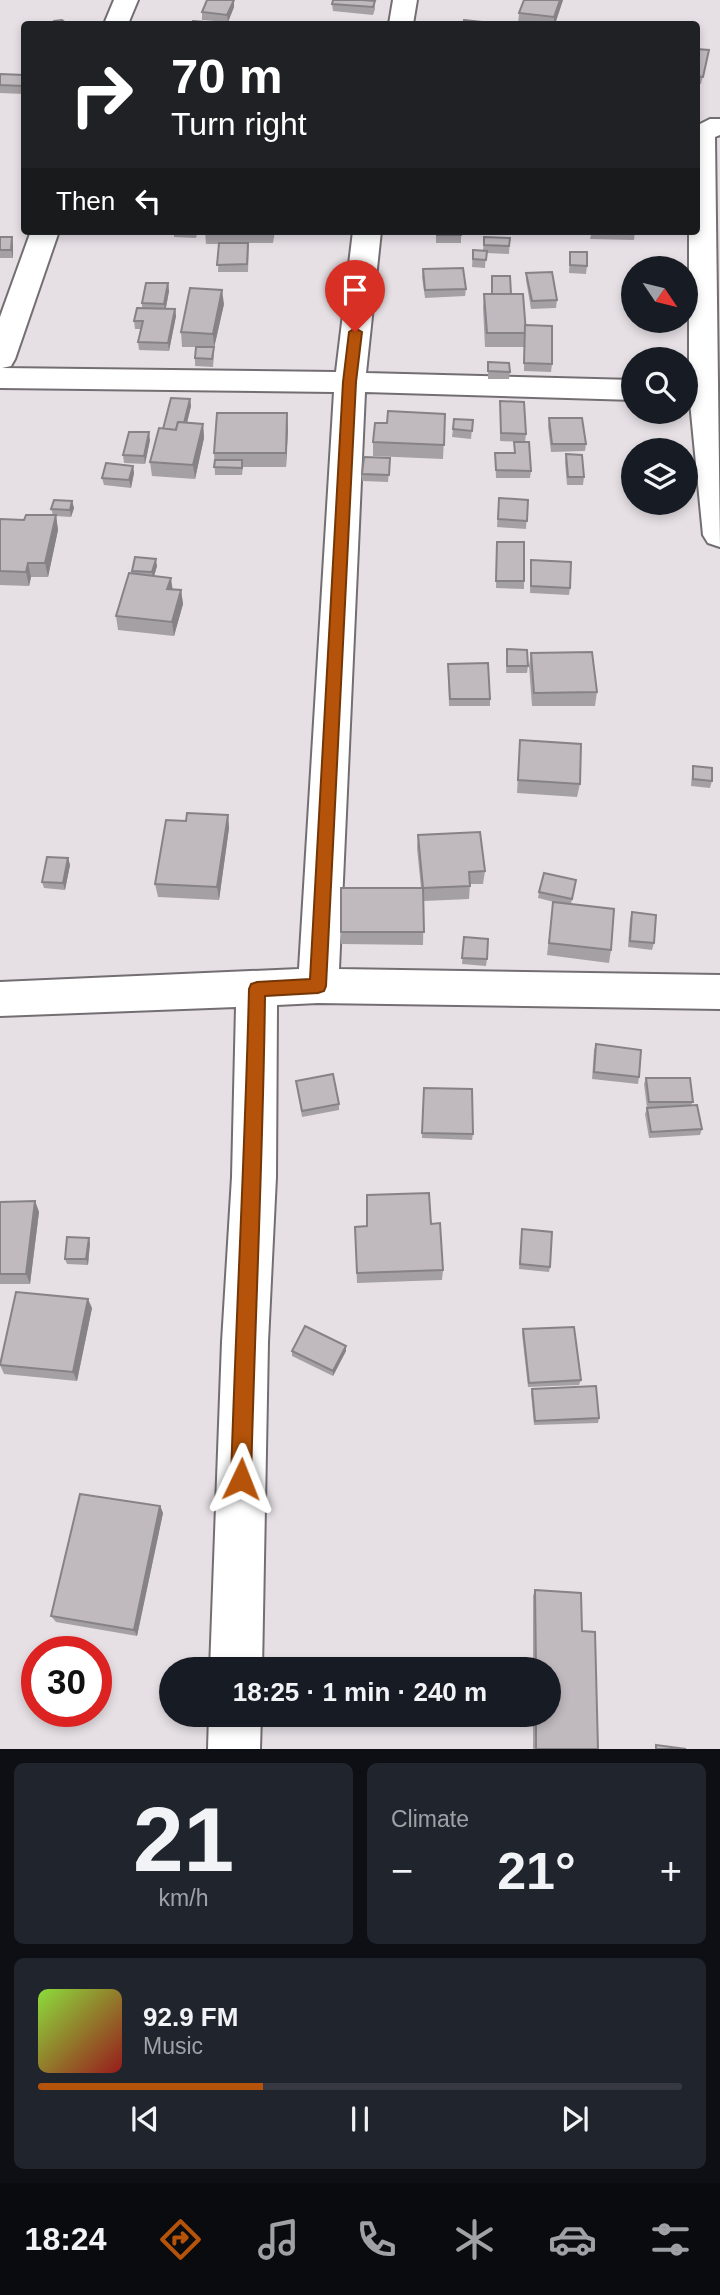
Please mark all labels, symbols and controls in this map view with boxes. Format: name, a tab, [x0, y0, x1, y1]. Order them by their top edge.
icon: right	[56, 49, 147, 140]
text: 70 m	[171, 49, 283, 103]
text: Turn right	[171, 106, 307, 142]
icon: left	[129, 182, 167, 220]
text: Then	[56, 186, 115, 216]
north arrow	[621, 256, 698, 332]
map controls	[621, 256, 698, 515]
pin	[325, 260, 385, 332]
icon: arrive	[336, 271, 374, 309]
button: search	[621, 347, 698, 424]
button: layers	[621, 438, 698, 515]
position arrow	[204, 1442, 278, 1516]
speed limit sign: 30	[21, 1636, 112, 1727]
text: 18:25 · 1 min · 240 m	[233, 1677, 487, 1707]
text: 21	[133, 1789, 234, 1890]
text: Climate	[391, 1806, 469, 1832]
text: 21°	[497, 1842, 576, 1900]
text: −	[391, 1850, 413, 1892]
text: +	[660, 1850, 682, 1892]
text: km/h	[159, 1885, 208, 1911]
text: 92.9 FM	[143, 2002, 238, 2032]
text: Music	[143, 2033, 203, 2059]
icon: previous	[126, 2100, 164, 2138]
icon: pause	[341, 2100, 379, 2138]
icon: next	[556, 2100, 594, 2138]
icon: directions	[156, 2215, 205, 2264]
icon: music	[254, 2215, 303, 2264]
icon: phone	[352, 2215, 401, 2264]
icon: climate	[450, 2215, 499, 2264]
icon: car	[548, 2215, 597, 2264]
icon: filters	[646, 2215, 695, 2264]
text: 18:24	[25, 2221, 106, 2257]

